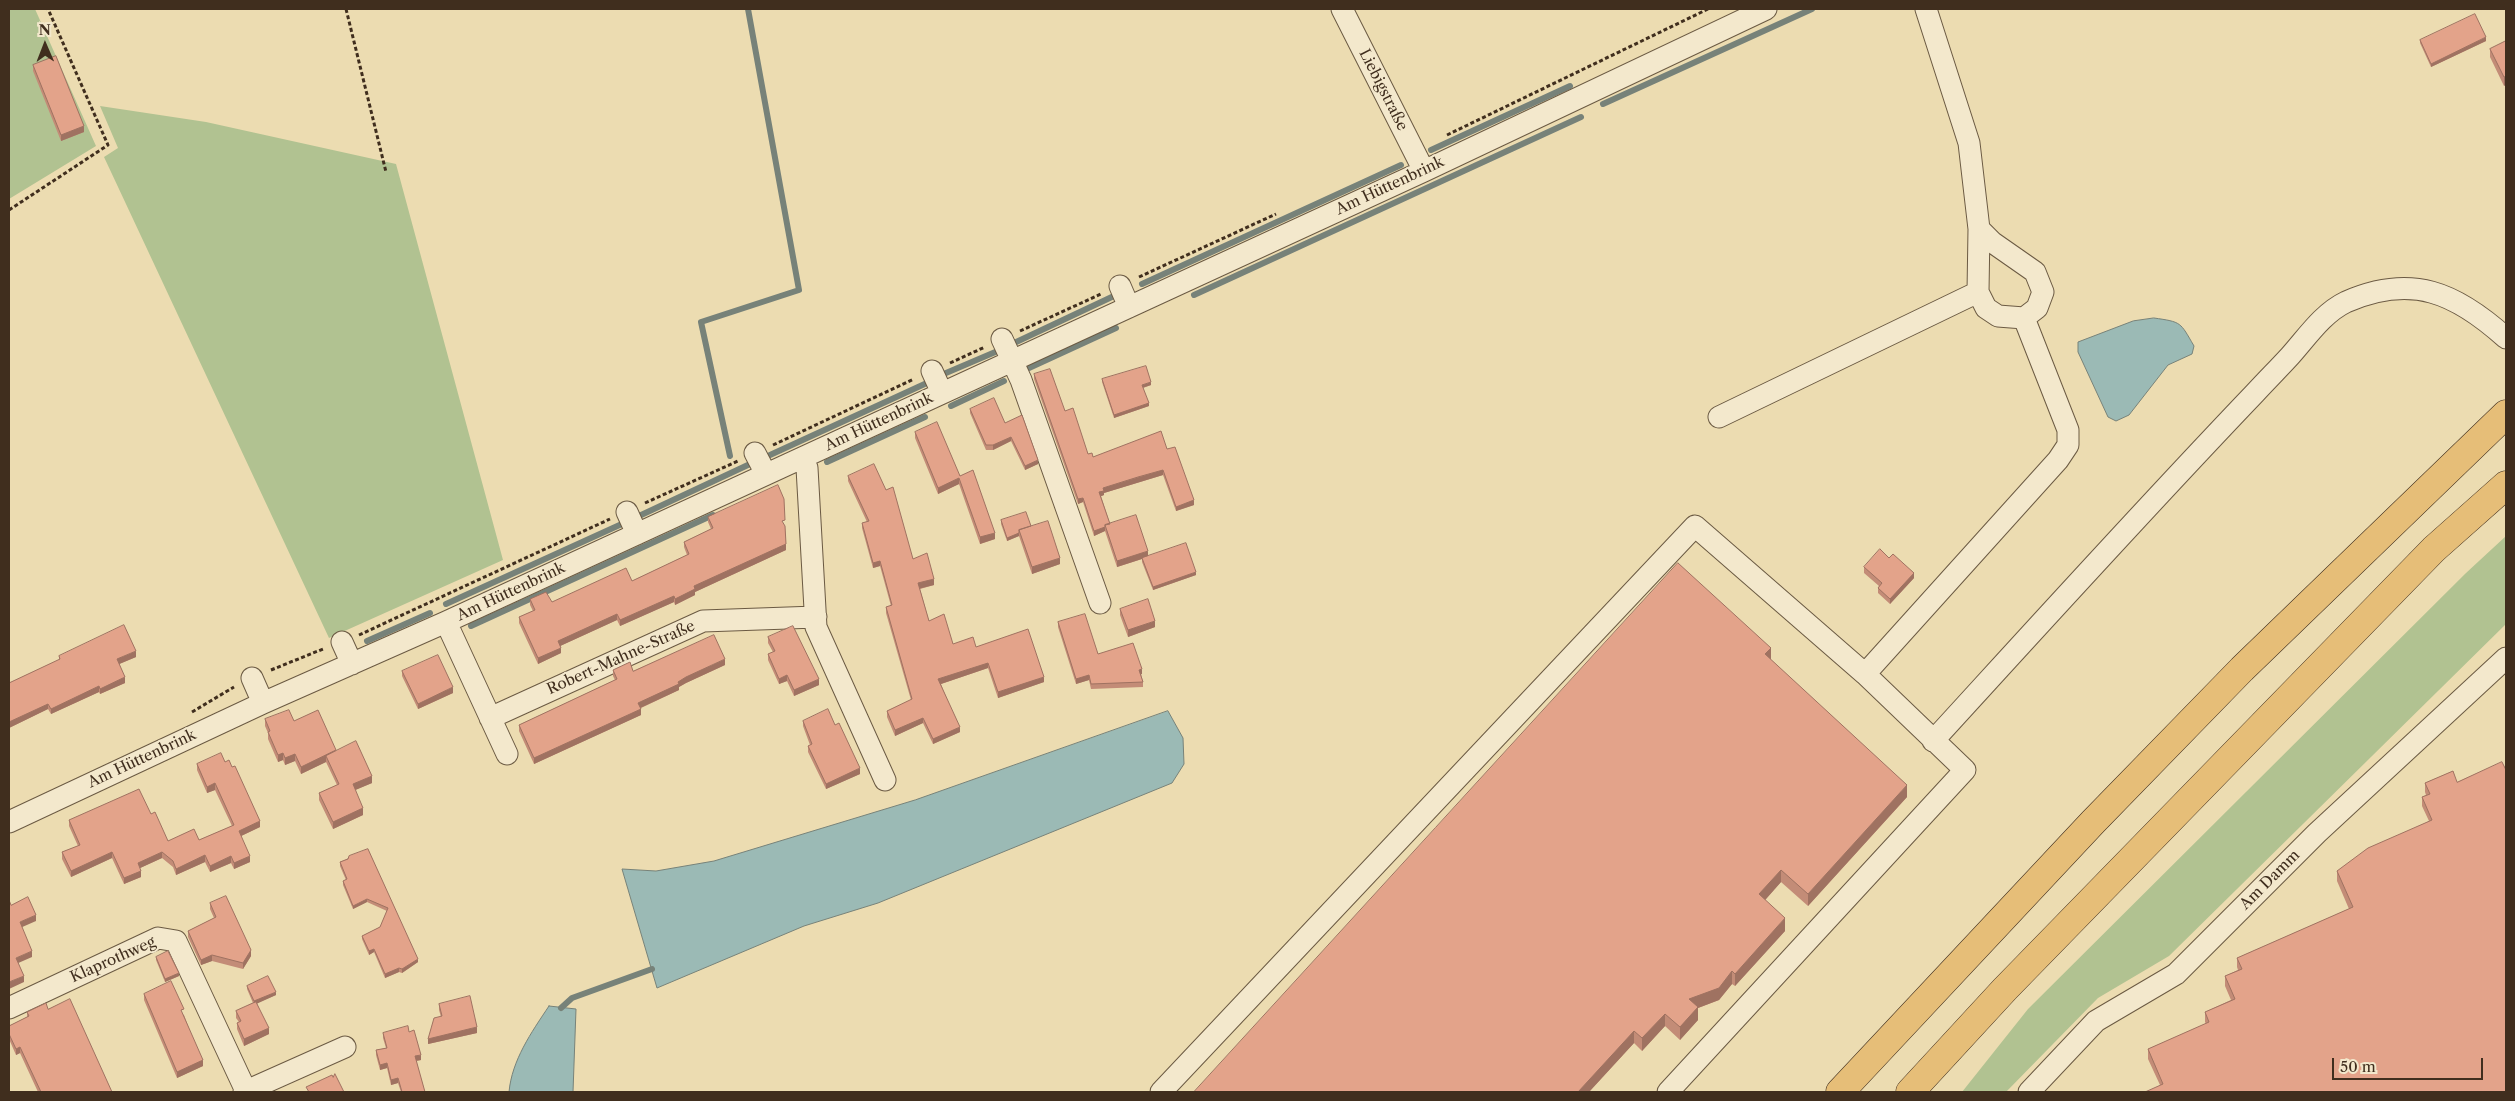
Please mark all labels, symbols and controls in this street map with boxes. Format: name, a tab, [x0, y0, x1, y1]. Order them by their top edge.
north arrow	[20, 20, 70, 70]
text: N	[38, 21, 51, 39]
street label: Liebigstraße	[1355, 46, 1411, 134]
street label: Am Hüttenbrink	[1333, 153, 1447, 219]
street label: Am Hüttenbrink	[822, 389, 936, 455]
street label: Am Hüttenbrink	[454, 559, 568, 625]
street label: Robert-Mahne-Straße	[544, 617, 698, 699]
street label: Am Hüttenbrink	[85, 726, 199, 792]
street label: Am Damm	[2236, 846, 2304, 914]
street label: Klaprothweg	[68, 933, 158, 987]
scale bar	[2335, 1048, 2486, 1080]
text: 50 m	[2340, 1057, 2376, 1076]

